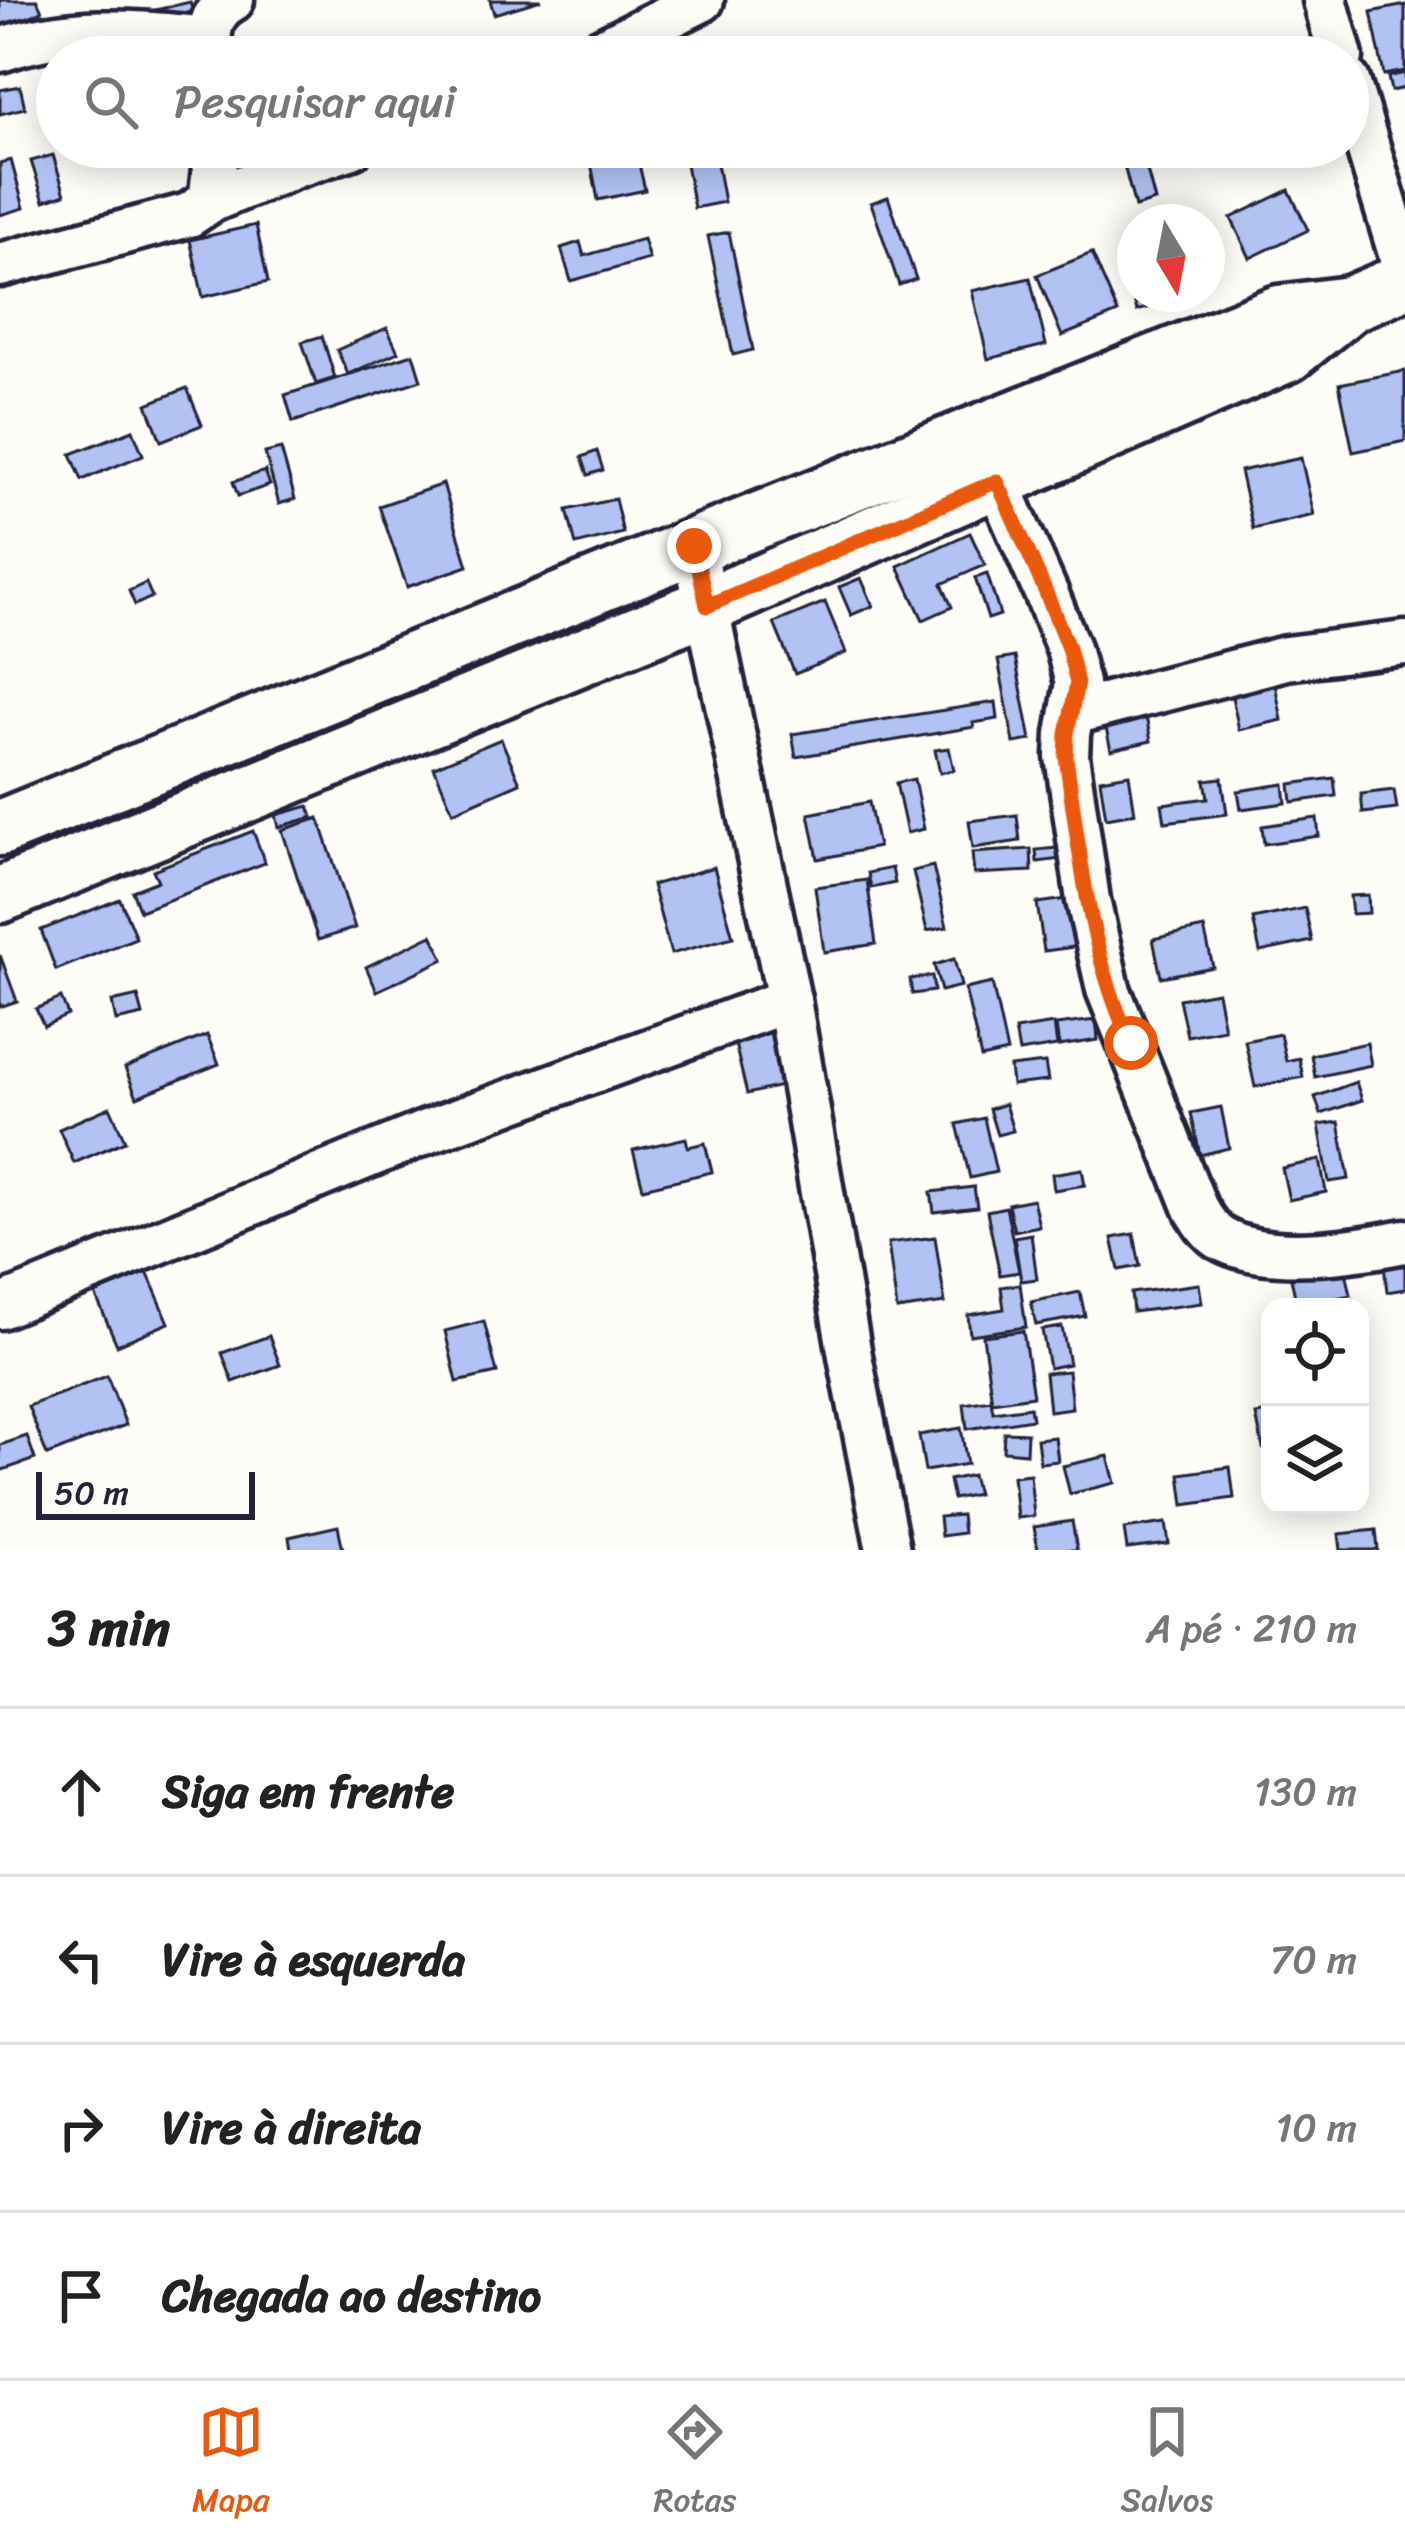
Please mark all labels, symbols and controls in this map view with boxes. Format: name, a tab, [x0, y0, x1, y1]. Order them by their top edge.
search box	[36, 36, 1369, 168]
text: Pesquisar aqui	[174, 62, 456, 142]
icon: search	[78, 69, 144, 135]
north arrow	[1117, 204, 1225, 312]
route end	[667, 519, 721, 573]
route start	[1104, 1016, 1158, 1070]
map controls	[1261, 1298, 1369, 1514]
button: locate	[1261, 1298, 1369, 1406]
button: layers	[1261, 1406, 1369, 1514]
text: 50 m	[54, 1464, 129, 1522]
scale bar	[36, 1466, 255, 1519]
text: 3 min	[48, 1583, 170, 1673]
text: A pé · 210 m	[1146, 1594, 1357, 1663]
text: Siga em frente	[162, 1752, 454, 1832]
text: 130 m	[1254, 1757, 1357, 1826]
icon: ahead	[48, 1759, 114, 1825]
text: Vire à esquerda	[162, 1920, 465, 2000]
text: 70 m	[1270, 1925, 1357, 1994]
icon: left	[48, 1927, 114, 1993]
text: Vire à direita	[162, 2088, 421, 2168]
text: 10 m	[1276, 2093, 1357, 2162]
icon: right	[48, 2095, 114, 2161]
text: Chegada ao destino	[162, 2256, 541, 2336]
icon: arrive	[48, 2263, 114, 2329]
tab: Mapa	[192, 2399, 270, 2529]
tab: Rotas	[654, 2399, 737, 2529]
tab: Salvos	[1121, 2399, 1213, 2529]

